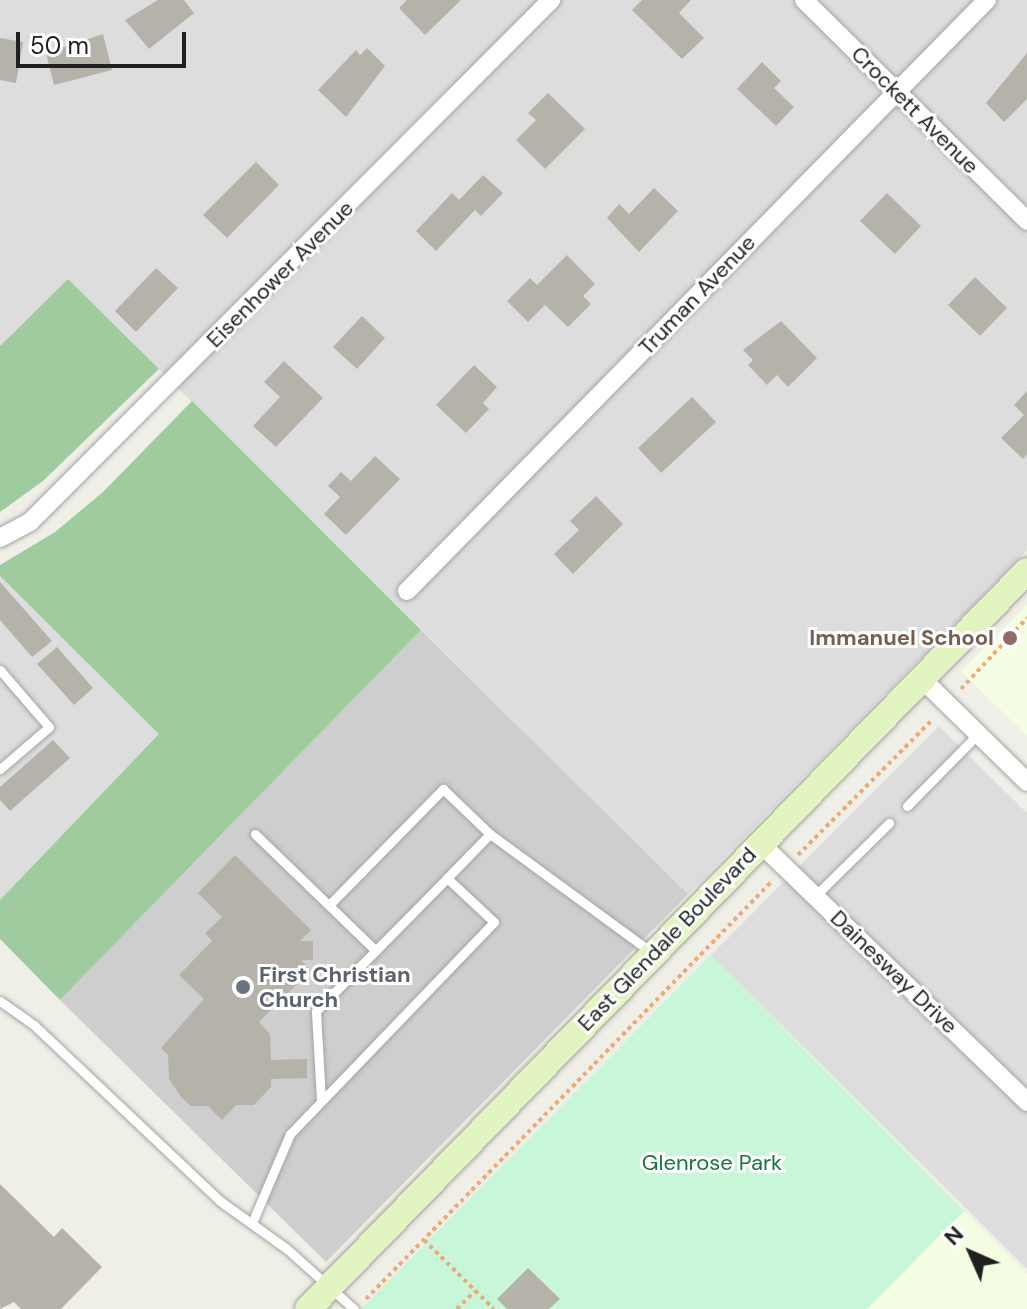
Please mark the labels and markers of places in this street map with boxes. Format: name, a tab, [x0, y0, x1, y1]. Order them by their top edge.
place label: Immanuel School	[809, 625, 994, 651]
marker: Immanuel School	[1001, 629, 1019, 647]
place label: First Christian Church	[259, 961, 411, 1012]
marker: First Christian Church	[234, 978, 252, 996]

